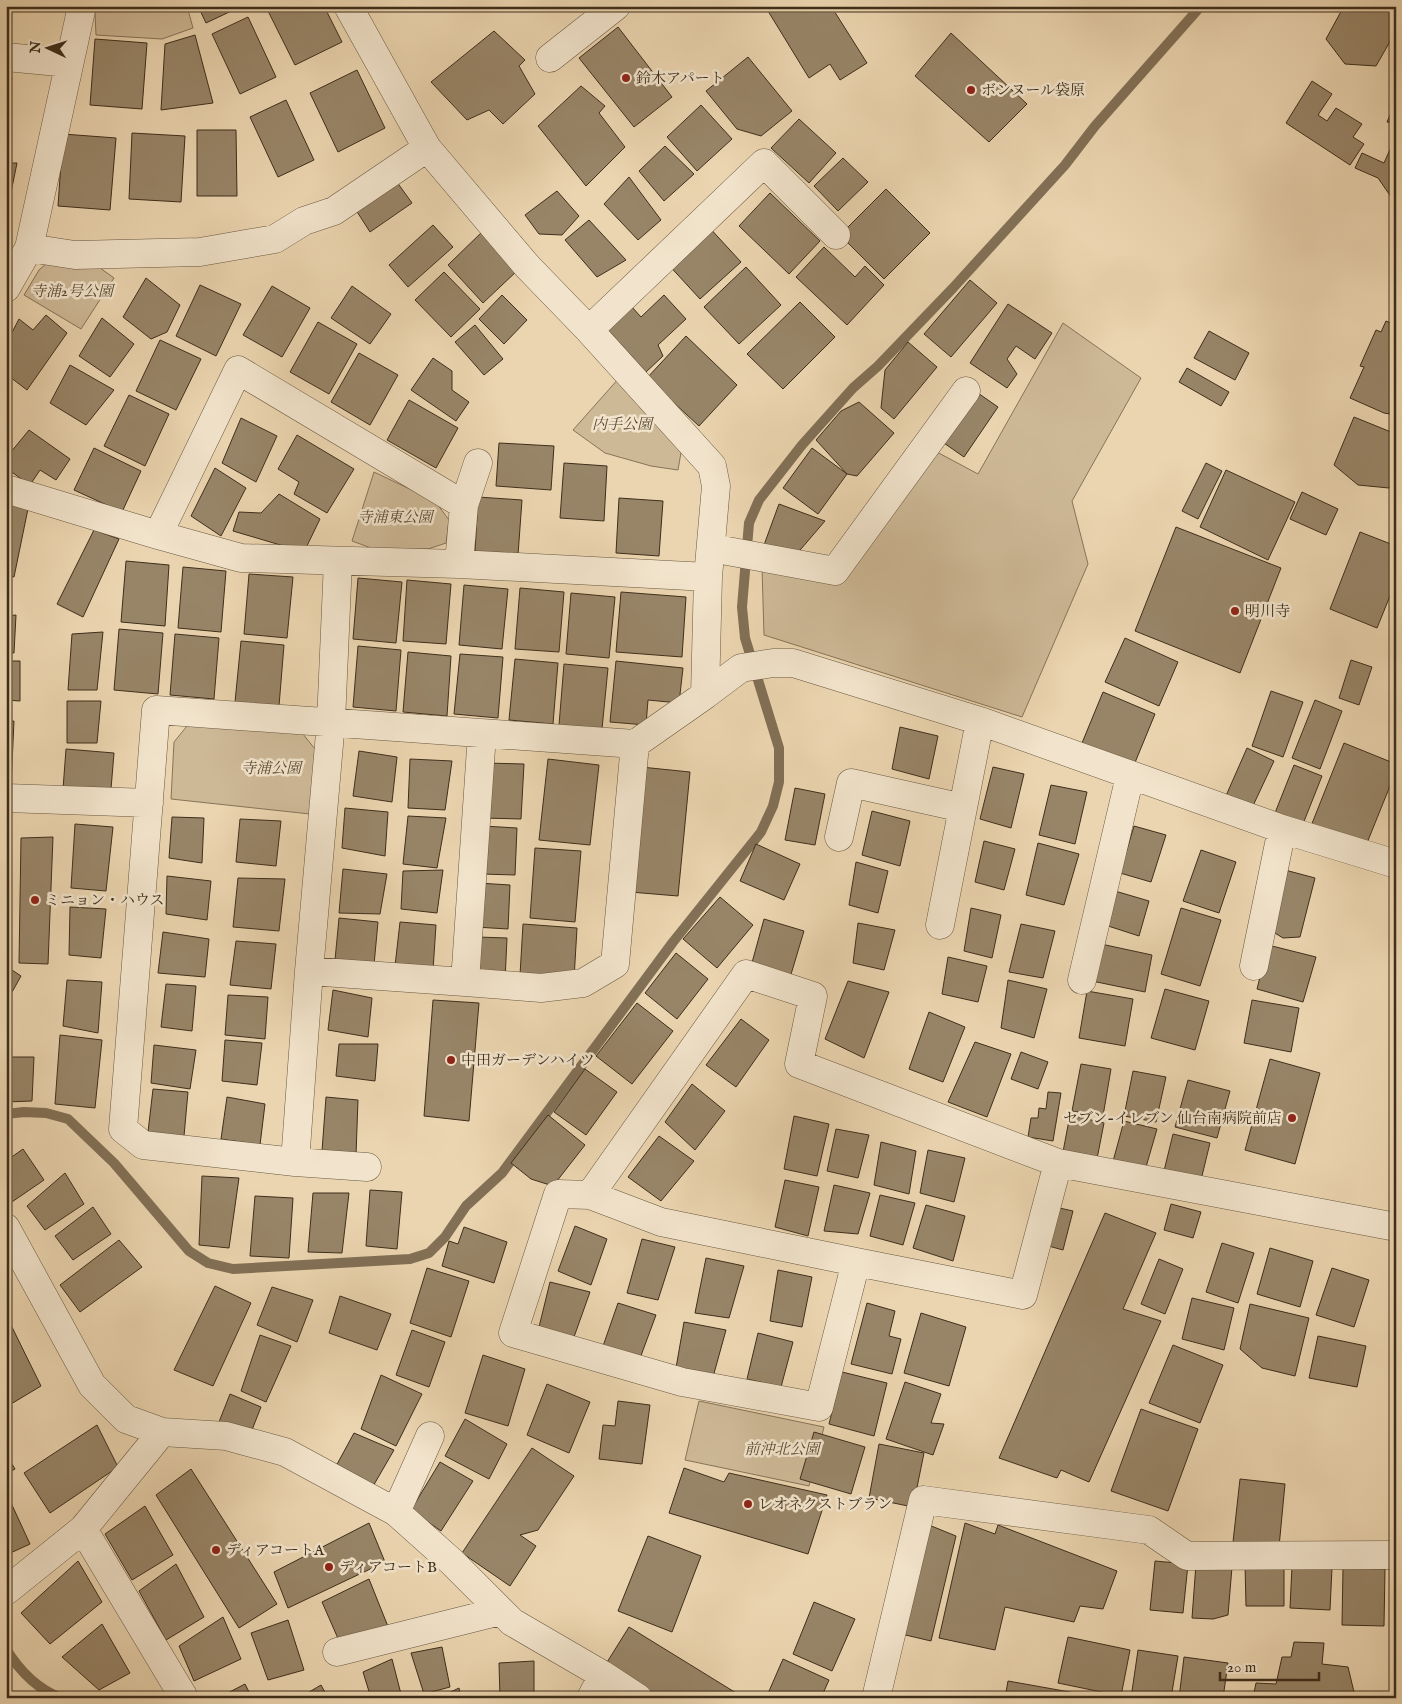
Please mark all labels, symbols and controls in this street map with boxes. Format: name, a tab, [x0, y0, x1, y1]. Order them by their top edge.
north arrow	[22, 22, 72, 72]
text: N	[27, 40, 45, 55]
place label: 鈴木アパート	[636, 69, 725, 88]
marker: 鈴木アパート	[620, 72, 632, 84]
place label: ボンヌール袋原	[981, 81, 1085, 100]
marker: ボンヌール袋原	[965, 84, 977, 96]
park label: 寺浦2号公園	[31, 282, 116, 301]
park label: 内手公園	[592, 415, 655, 434]
park label: 寺浦東公園	[357, 508, 435, 527]
place label: 明川寺	[1245, 602, 1290, 621]
marker: 明川寺	[1229, 605, 1241, 617]
park label: 寺浦公園	[241, 759, 304, 778]
place label: ミニョン・ハウス	[45, 891, 165, 910]
marker: ミニョン・ハウス	[29, 894, 41, 906]
place label: 中田ガーデンハイツ	[461, 1051, 595, 1070]
marker: 中田ガーデンハイツ	[445, 1054, 457, 1066]
place label: セブン-イレブン 仙台南病院前店	[1063, 1109, 1282, 1128]
marker: セブン-イレブン 仙台南病院前店	[1286, 1112, 1298, 1124]
park label: 前沖北公園	[744, 1440, 822, 1459]
place label: レオネクストブラン	[758, 1495, 892, 1514]
marker: レオネクストブラン	[742, 1498, 754, 1510]
place label: ディアコートA	[226, 1541, 325, 1560]
marker: ディアコートA	[210, 1544, 222, 1556]
place label: ディアコートB	[339, 1558, 437, 1577]
marker: ディアコートB	[323, 1561, 335, 1573]
scale bar	[1220, 1649, 1318, 1681]
text: 20 m	[1227, 1658, 1257, 1677]

